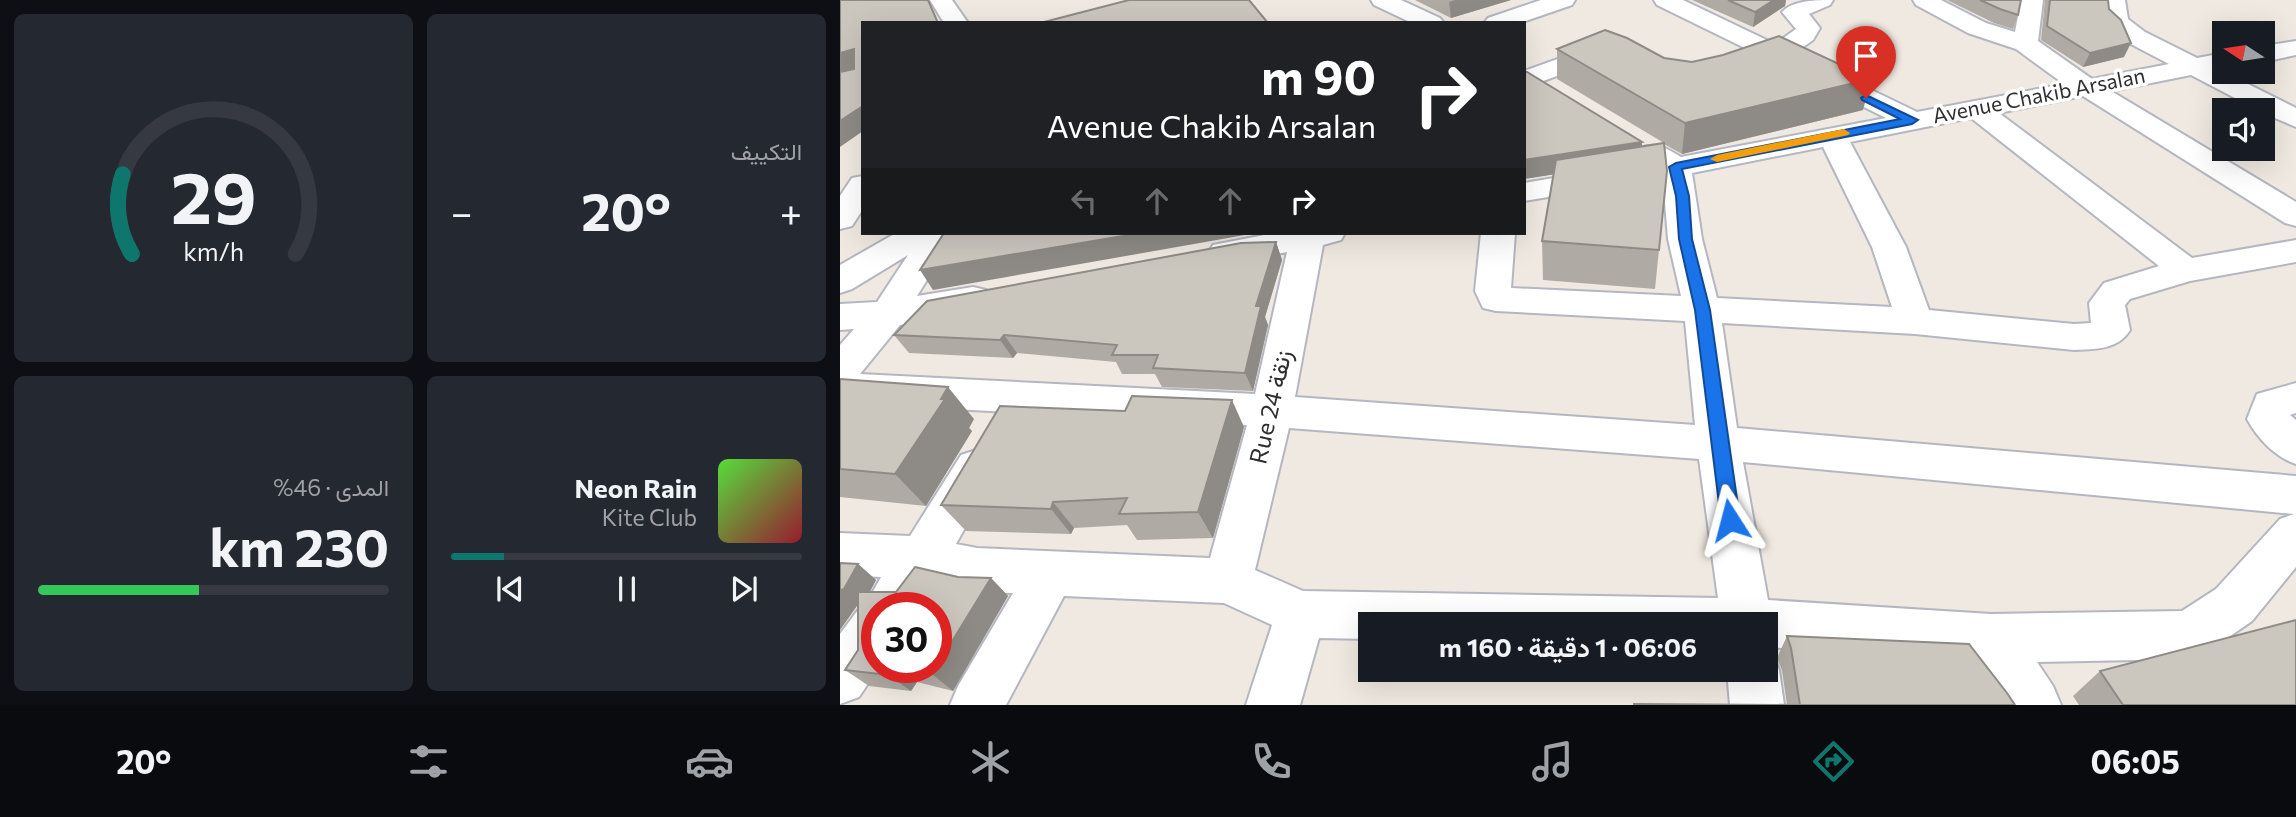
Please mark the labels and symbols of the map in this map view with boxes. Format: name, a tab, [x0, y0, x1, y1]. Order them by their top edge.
north arrow	[2212, 21, 2275, 84]
pin	[1836, 26, 1896, 98]
street label: Avenue Chakib Arsalan	[1930, 62, 2147, 127]
street label: Rue 24 زنقة	[1242, 347, 1299, 467]
position arrow	[1693, 483, 1767, 557]
speed limit sign: 30	[861, 592, 952, 683]

